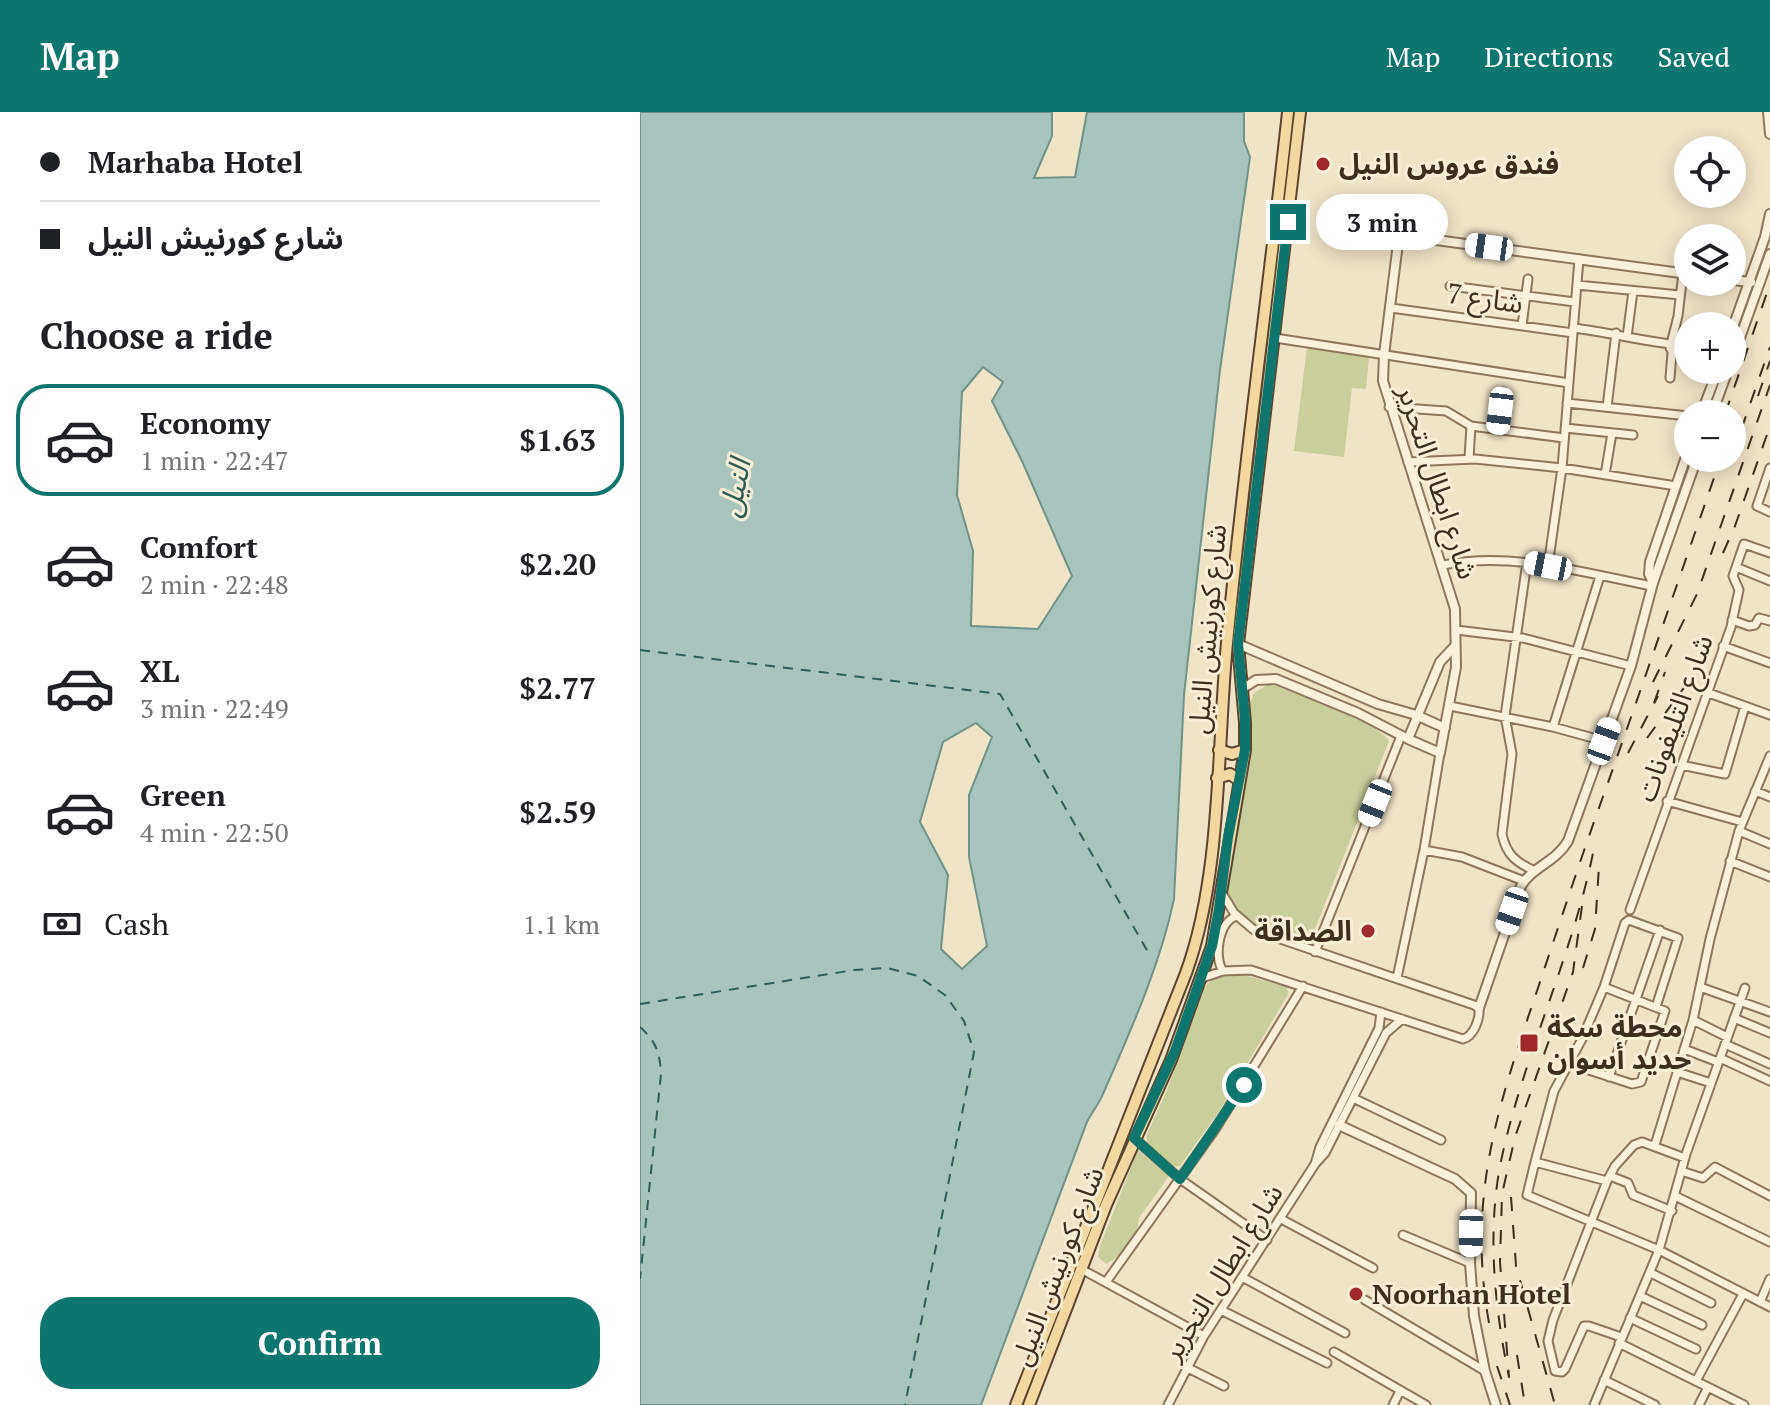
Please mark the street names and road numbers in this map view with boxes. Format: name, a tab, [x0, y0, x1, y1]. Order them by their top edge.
street label: شارع 7	[1444, 274, 1525, 324]
street label: شارع ابطال التحرير	[1387, 379, 1487, 584]
street label: شارع كورنيش النيل	[1179, 523, 1237, 736]
street label: شارع التليفونات	[1626, 629, 1724, 807]
street label: شارع كورنيش النيل	[1002, 1161, 1114, 1372]
street label: شارع ابطال التحرير	[1152, 1176, 1293, 1370]

